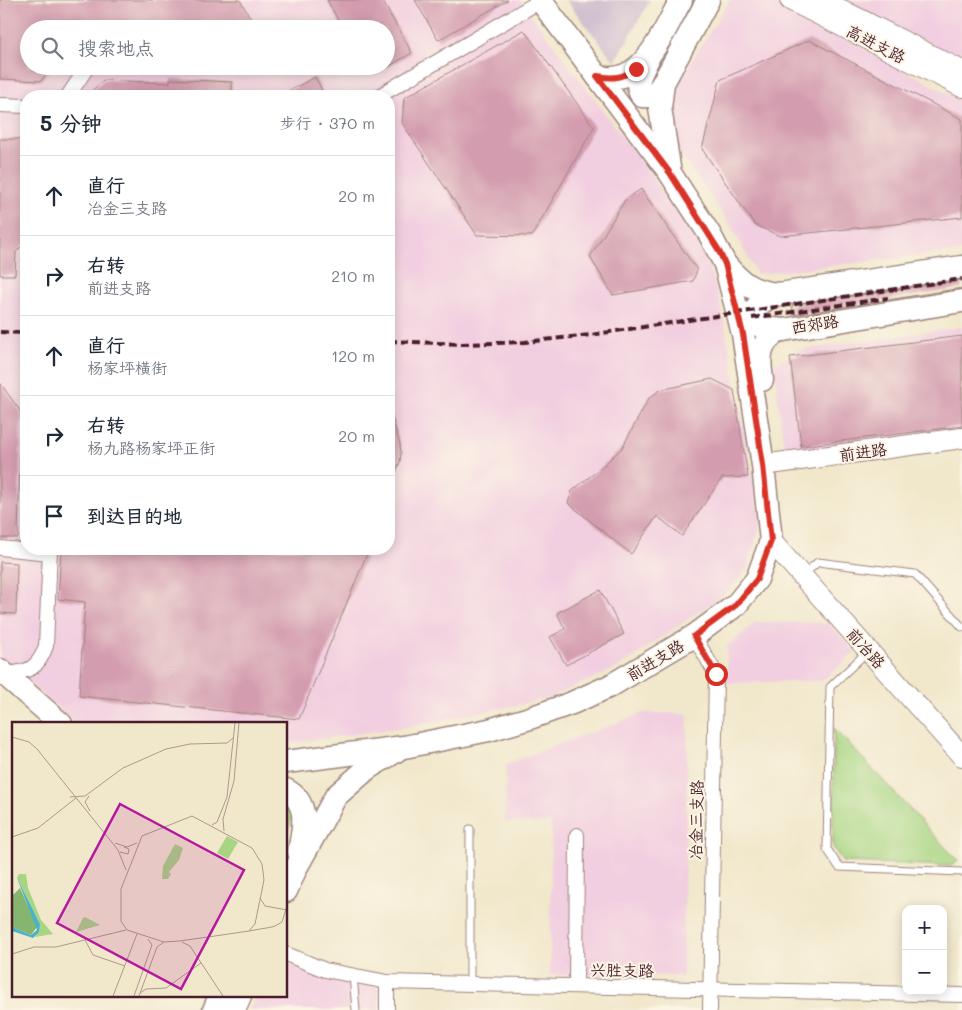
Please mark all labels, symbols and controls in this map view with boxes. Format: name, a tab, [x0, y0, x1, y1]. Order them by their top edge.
search box	[20, 20, 395, 75]
street label: 高进支路	[843, 20, 910, 67]
icon: search	[38, 34, 66, 62]
text: 搜索地点	[78, 35, 154, 60]
route end	[625, 58, 648, 81]
text: 5 分钟	[40, 109, 102, 136]
text: 步行 · 370 m	[280, 112, 375, 133]
text: 直行	[87, 172, 125, 197]
icon: ahead	[40, 182, 68, 210]
text: 20 m	[338, 185, 375, 206]
text: 冶金三支路	[87, 197, 167, 218]
text: 右转	[87, 252, 125, 277]
icon: right	[40, 262, 68, 290]
text: 210 m	[331, 265, 375, 286]
text: 前进支路	[87, 277, 151, 298]
street label: 西郊路	[790, 309, 840, 338]
text: 直行	[87, 332, 125, 357]
icon: ahead	[40, 342, 68, 370]
text: 120 m	[331, 345, 375, 366]
text: 杨家坪横街	[87, 357, 167, 378]
text: 右转	[87, 412, 125, 437]
icon: right	[40, 422, 68, 450]
text: 20 m	[338, 425, 375, 446]
text: 杨九路杨家坪正街	[87, 437, 215, 458]
street label: 前进路	[838, 438, 888, 465]
icon: arrive	[40, 502, 68, 530]
text: 到达目的地	[87, 503, 182, 528]
street label: 前冶路	[843, 623, 890, 673]
street label: 前进支路	[622, 634, 688, 685]
route start	[705, 663, 728, 686]
inset map	[12, 722, 288, 998]
street label: 冶金三支路	[684, 780, 707, 860]
map controls	[902, 905, 947, 995]
button: +	[902, 905, 947, 950]
button: −	[902, 950, 947, 995]
street label: 兴胜支路	[590, 958, 654, 981]

